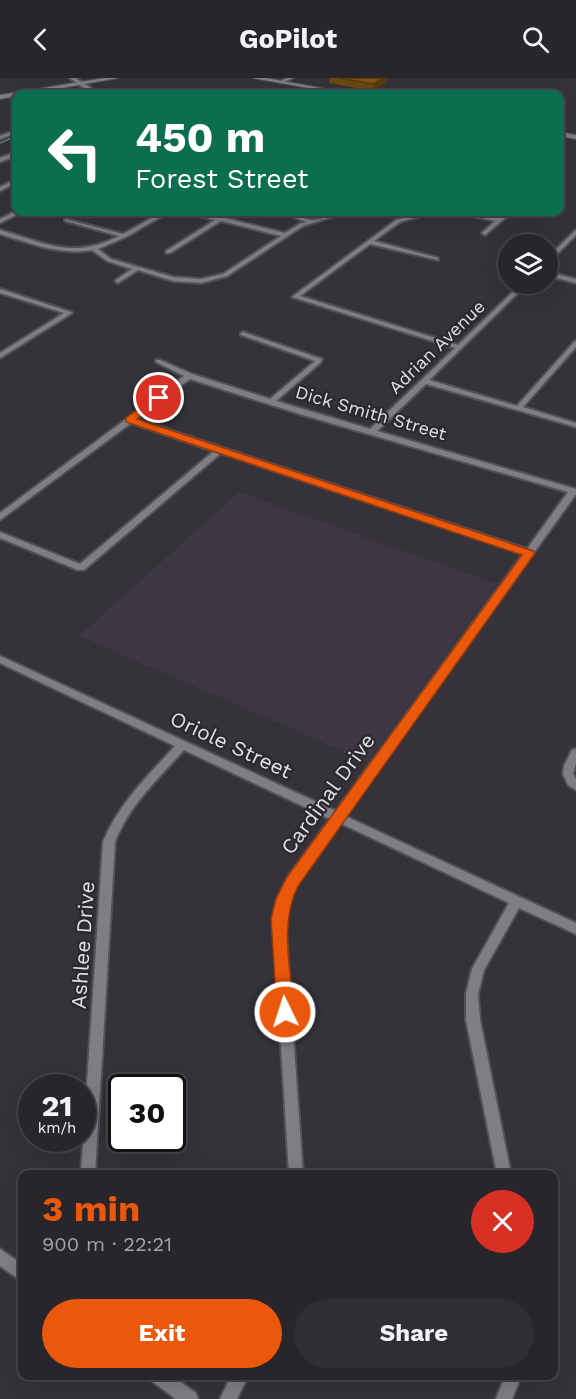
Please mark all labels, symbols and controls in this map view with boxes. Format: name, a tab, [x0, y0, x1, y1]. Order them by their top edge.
icon: back	[24, 23, 57, 56]
text: GoPilot	[239, 23, 337, 55]
icon: search	[519, 23, 552, 56]
text: 450 m	[135, 113, 265, 162]
icon: left	[36, 114, 114, 192]
text: Forest Street	[135, 163, 308, 195]
map controls	[498, 234, 558, 294]
button: layers	[498, 234, 558, 294]
street label: Adrian Avenue	[384, 295, 489, 398]
pin	[133, 372, 184, 423]
icon: arrive	[142, 381, 175, 414]
street label: Dick Smith Street	[293, 381, 449, 444]
street label: Oriole Street	[166, 705, 296, 784]
street label: Cardinal Drive	[275, 728, 380, 859]
street label: Ashlee Drive	[66, 880, 99, 1010]
position arrow	[253, 980, 317, 1044]
speed limit sign: 30	[108, 1074, 186, 1152]
text: 21	[42, 1088, 72, 1123]
text: km/h	[38, 1119, 76, 1137]
text: 3 min	[42, 1188, 140, 1230]
button: close	[471, 1190, 534, 1253]
text: 900 m · 22:21	[42, 1232, 172, 1256]
button: Exit	[42, 1299, 282, 1368]
button: Share	[294, 1299, 534, 1368]

